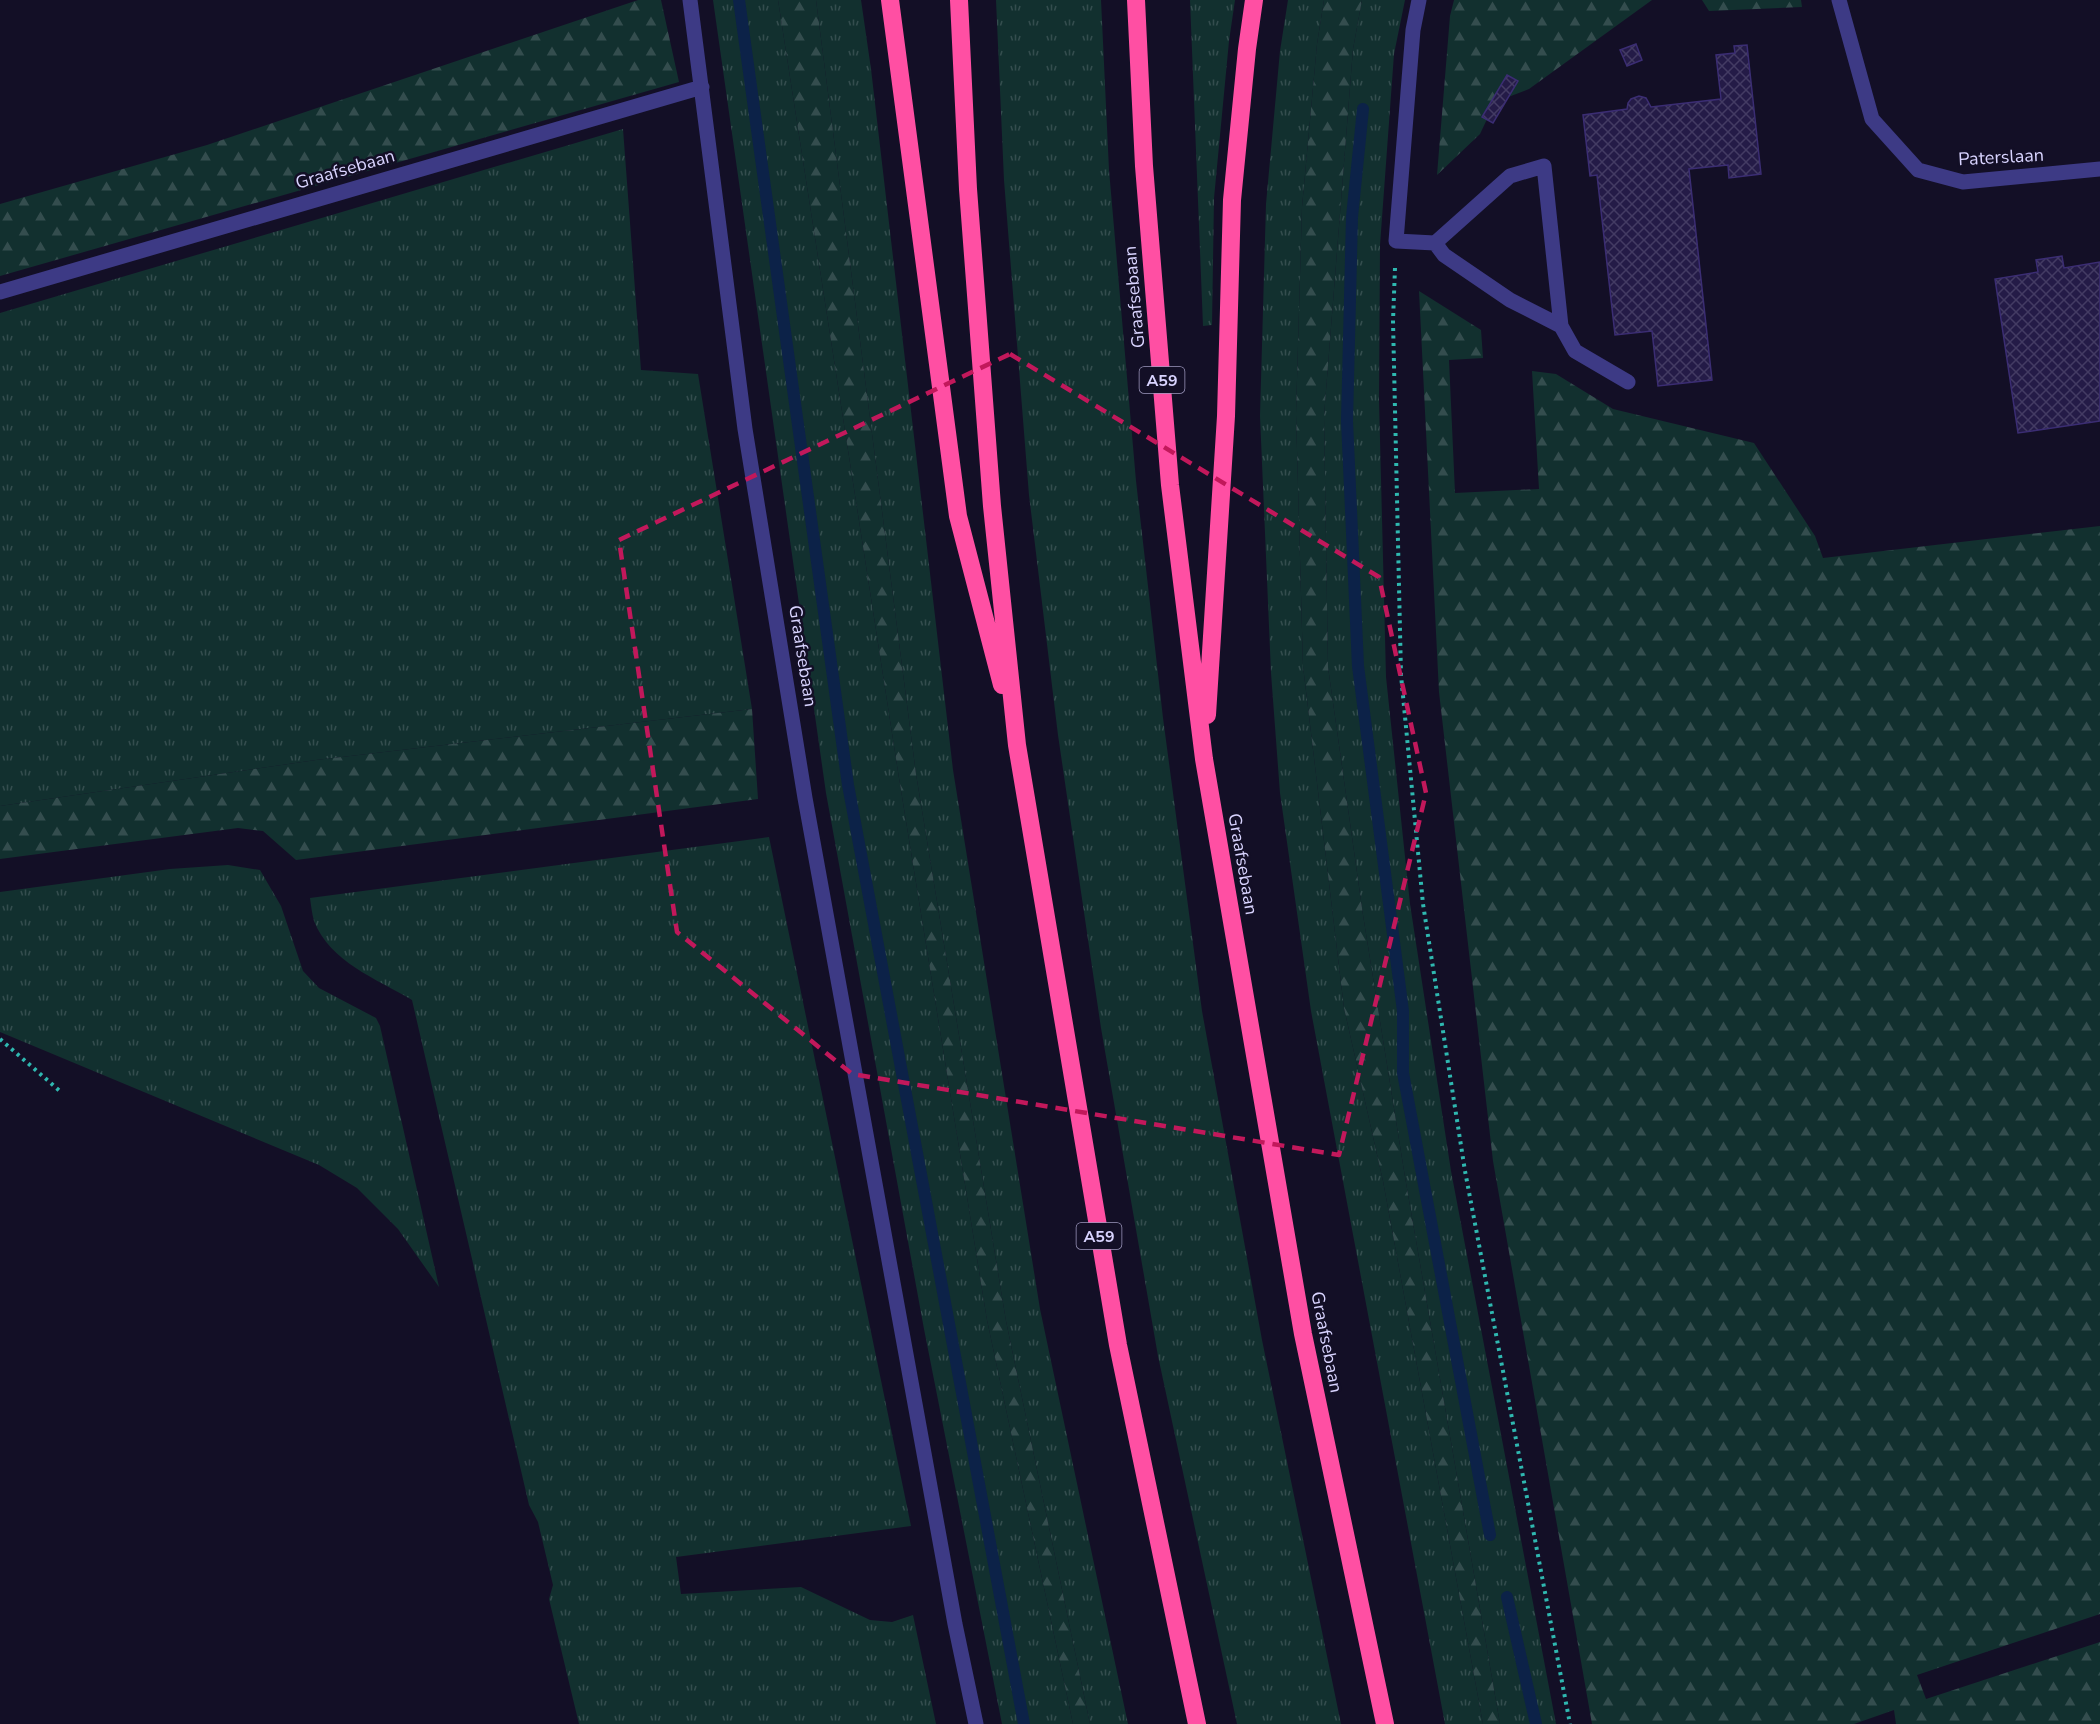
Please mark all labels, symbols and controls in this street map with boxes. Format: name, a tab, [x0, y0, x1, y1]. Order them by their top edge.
street label: Graafsebaan	[292, 143, 398, 195]
street label: Paterslaan	[1957, 143, 2045, 171]
street label: Graafsebaan	[1118, 245, 1150, 349]
road number: A59	[1140, 367, 1184, 393]
street label: Graafsebaan	[783, 604, 823, 708]
street label: Graafsebaan	[1222, 811, 1264, 917]
road number: A59	[1076, 1223, 1122, 1249]
street label: Graafsebaan	[1305, 1289, 1349, 1395]

